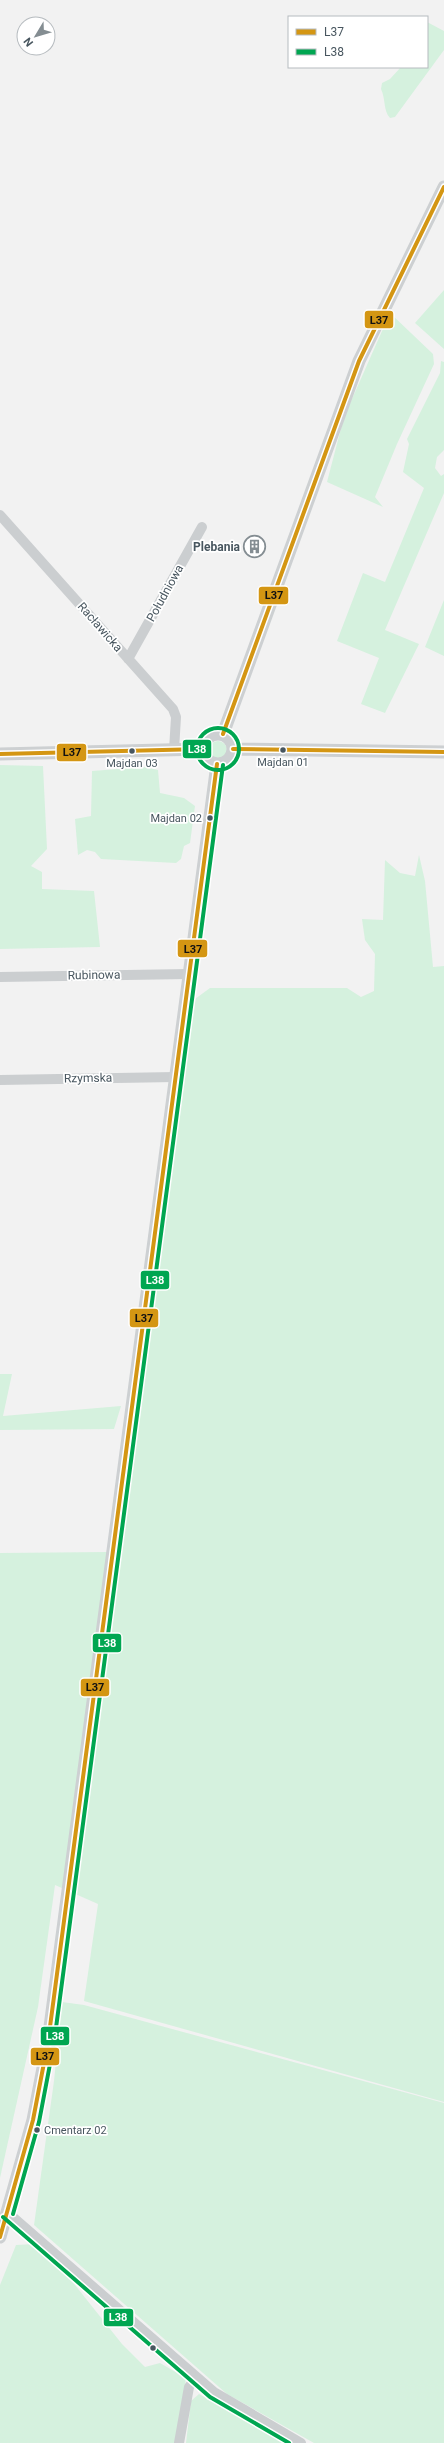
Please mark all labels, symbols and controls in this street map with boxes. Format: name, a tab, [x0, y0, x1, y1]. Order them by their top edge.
north arrow	[16, 16, 56, 56]
legend	[288, 16, 428, 68]
text: L37	[324, 25, 344, 39]
text: N	[21, 35, 36, 49]
text: L38	[324, 45, 344, 59]
line badge: L37	[364, 310, 394, 329]
text: L37	[370, 314, 388, 327]
building icon: Plebania	[242, 534, 268, 560]
place label: Plebania	[193, 540, 241, 554]
street label: Południowa	[144, 562, 186, 624]
line badge: L37	[258, 586, 289, 605]
text: L37	[265, 589, 283, 602]
street label: Racławicka	[75, 599, 125, 655]
line badge: L38	[182, 739, 212, 759]
line badge: L37	[56, 743, 87, 762]
text: L38	[188, 743, 206, 756]
marker: Majdan 01	[278, 745, 288, 755]
text: L37	[63, 746, 81, 759]
marker: Majdan 03	[127, 746, 137, 756]
place label: Majdan 01	[257, 756, 309, 769]
place label: Majdan 03	[106, 757, 158, 770]
place label: Majdan 02	[150, 812, 202, 825]
marker: Majdan 02	[205, 813, 215, 823]
line badge: L37	[177, 939, 208, 958]
text: L37	[184, 943, 202, 956]
street label: Rubinowa	[68, 968, 120, 982]
street label: Rzymska	[64, 1071, 112, 1085]
line badge: L38	[140, 1270, 170, 1290]
text: L38	[146, 1274, 164, 1287]
line badge: L37	[129, 1308, 159, 1328]
text: L37	[135, 1312, 153, 1325]
line badge: L38	[92, 1633, 122, 1653]
text: L38	[98, 1637, 116, 1650]
line badge: L37	[80, 1678, 110, 1697]
text: L37	[86, 1681, 104, 1694]
line badge: L38	[40, 2026, 70, 2046]
text: L38	[46, 2030, 64, 2043]
line badge: L37	[30, 2047, 60, 2066]
text: L37	[36, 2050, 54, 2063]
place label: Cmentarz 02	[44, 2124, 107, 2137]
marker: Cmentarz 02	[32, 2125, 42, 2135]
line badge: L38	[103, 2308, 134, 2327]
text: L38	[109, 2311, 127, 2324]
unlabelled marker	[148, 2343, 158, 2353]

